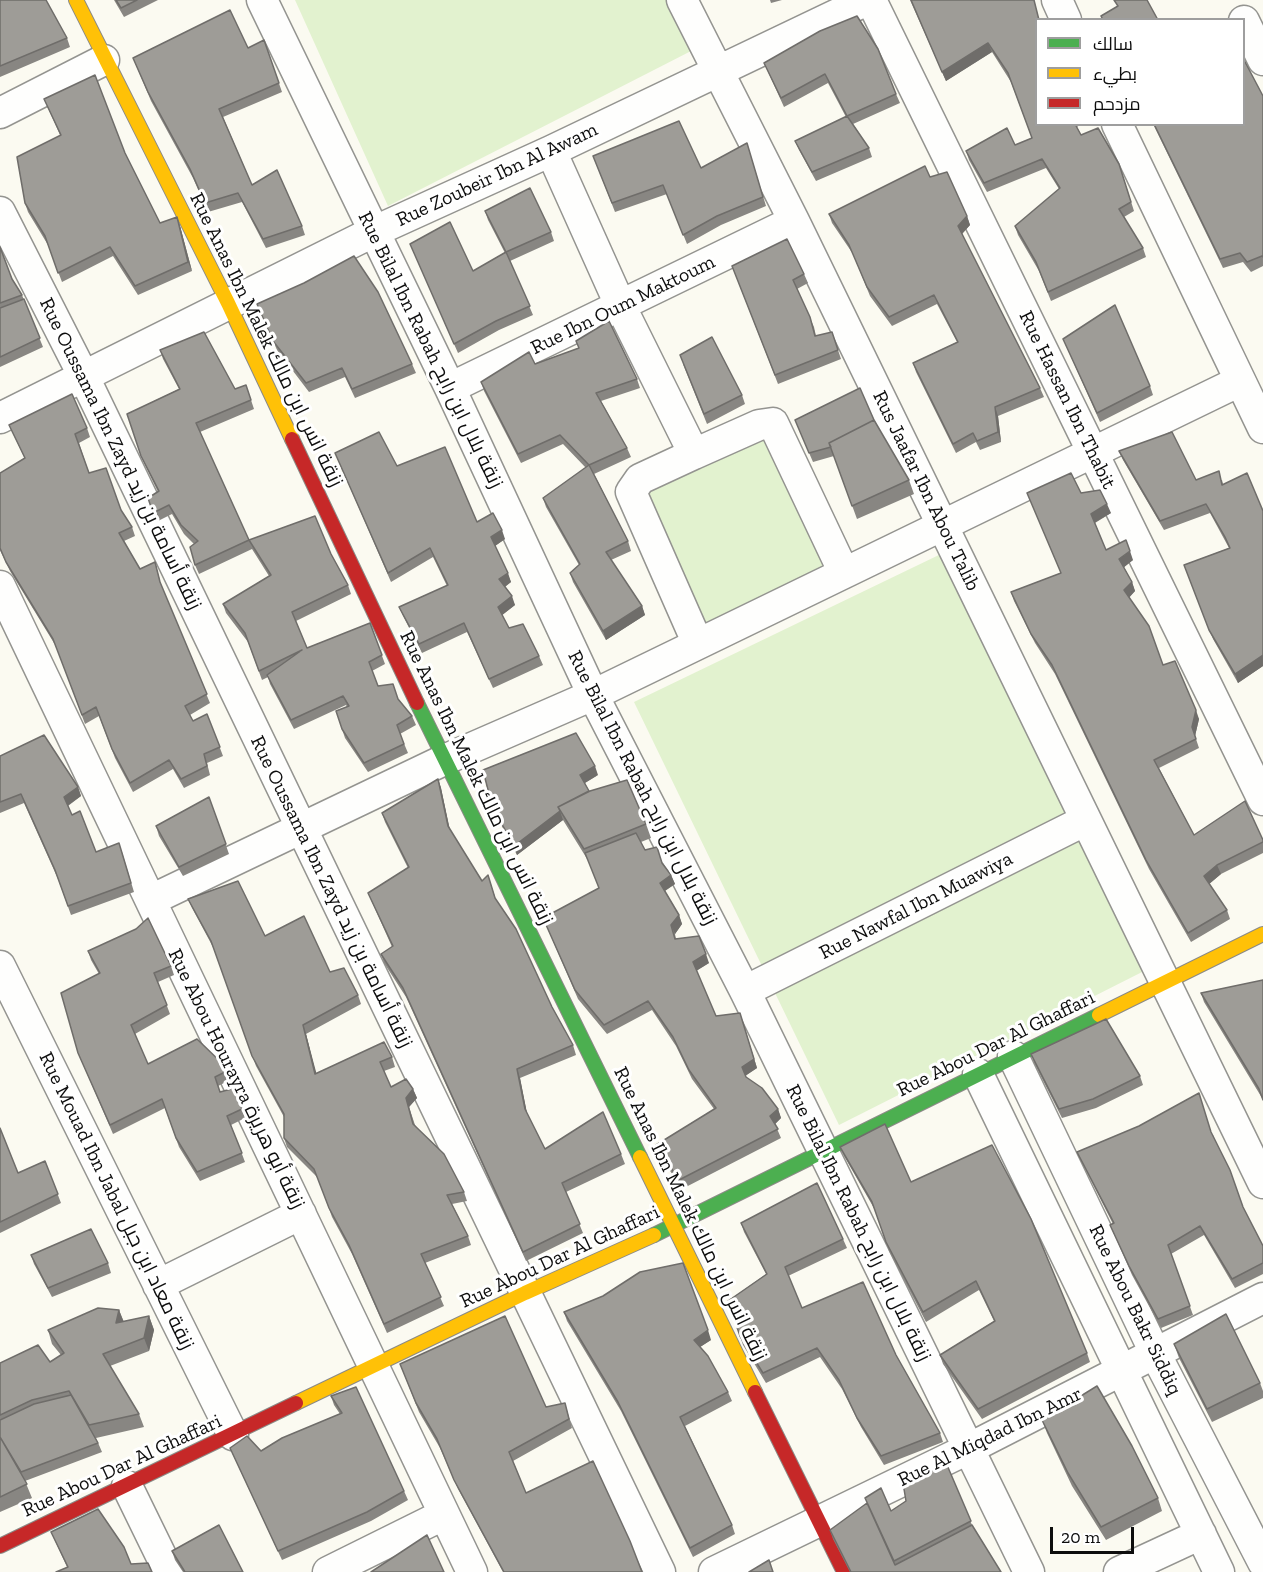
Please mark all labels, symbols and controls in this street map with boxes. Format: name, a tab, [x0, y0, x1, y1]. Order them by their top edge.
legend	[1035, 18, 1245, 126]
text: سالك	[1093, 33, 1133, 55]
text: بطيء	[1093, 63, 1137, 85]
text: مزدحم	[1093, 93, 1141, 115]
street label: Rue Zoubeir Ibn Al Awam	[392, 118, 602, 232]
street label: Rue Anas Ibn Malek زنقة انس ابن مالك	[184, 189, 348, 491]
street label: Rue Bilal Ibn Rabah زنقة بلال ابن رابح	[352, 208, 508, 492]
street label: Rue Ibn Oum Maktoum	[527, 250, 719, 360]
street label: Rue Oussama Ibn Zayd زنقة أسامة بن زيد	[34, 294, 206, 614]
street label: Rue Hassan Ibn Thabit	[1013, 307, 1121, 493]
street label: Rus Jaafar Ibn Abou Talib	[867, 387, 985, 595]
street label: Rue Anas Ibn Malek زنقة انس ابن مالك	[394, 627, 558, 929]
street label: Rue Bilal Ibn Rabah زنقة بلال ابن رابح	[562, 647, 722, 929]
street label: Rue Oussama Ibn Zayd زنقة أسامة بن زيد	[245, 732, 417, 1052]
street label: Rue Nawfal Ibn Muawiya	[815, 847, 1017, 965]
street label: Rue Abou Hourayra زنقة أبو هريرة	[162, 945, 310, 1213]
street label: Rue Abou Dar Al Ghaffari	[893, 986, 1099, 1102]
street label: Rue Mouad Ibn Jabal زنقة معاد ابن جبل	[33, 1048, 199, 1354]
street label: Rue Anas Ibn Malek زنقة انس ابن مالك	[608, 1063, 772, 1365]
street label: Rue Bilal Ibn Rabah زنقة بلال ابن رابح	[780, 1081, 936, 1365]
street label: Rue Abou Dar Al Ghaffari	[456, 1200, 664, 1314]
street label: Rue Abou Bakr Siddiq	[1083, 1221, 1187, 1399]
street label: Rue Al Miqdad Ibn Amr	[894, 1382, 1086, 1492]
street label: Rue Abou Dar Al Ghaffari	[18, 1409, 226, 1523]
scale bar	[1053, 1515, 1137, 1553]
text: 20 m	[1061, 1526, 1100, 1548]

